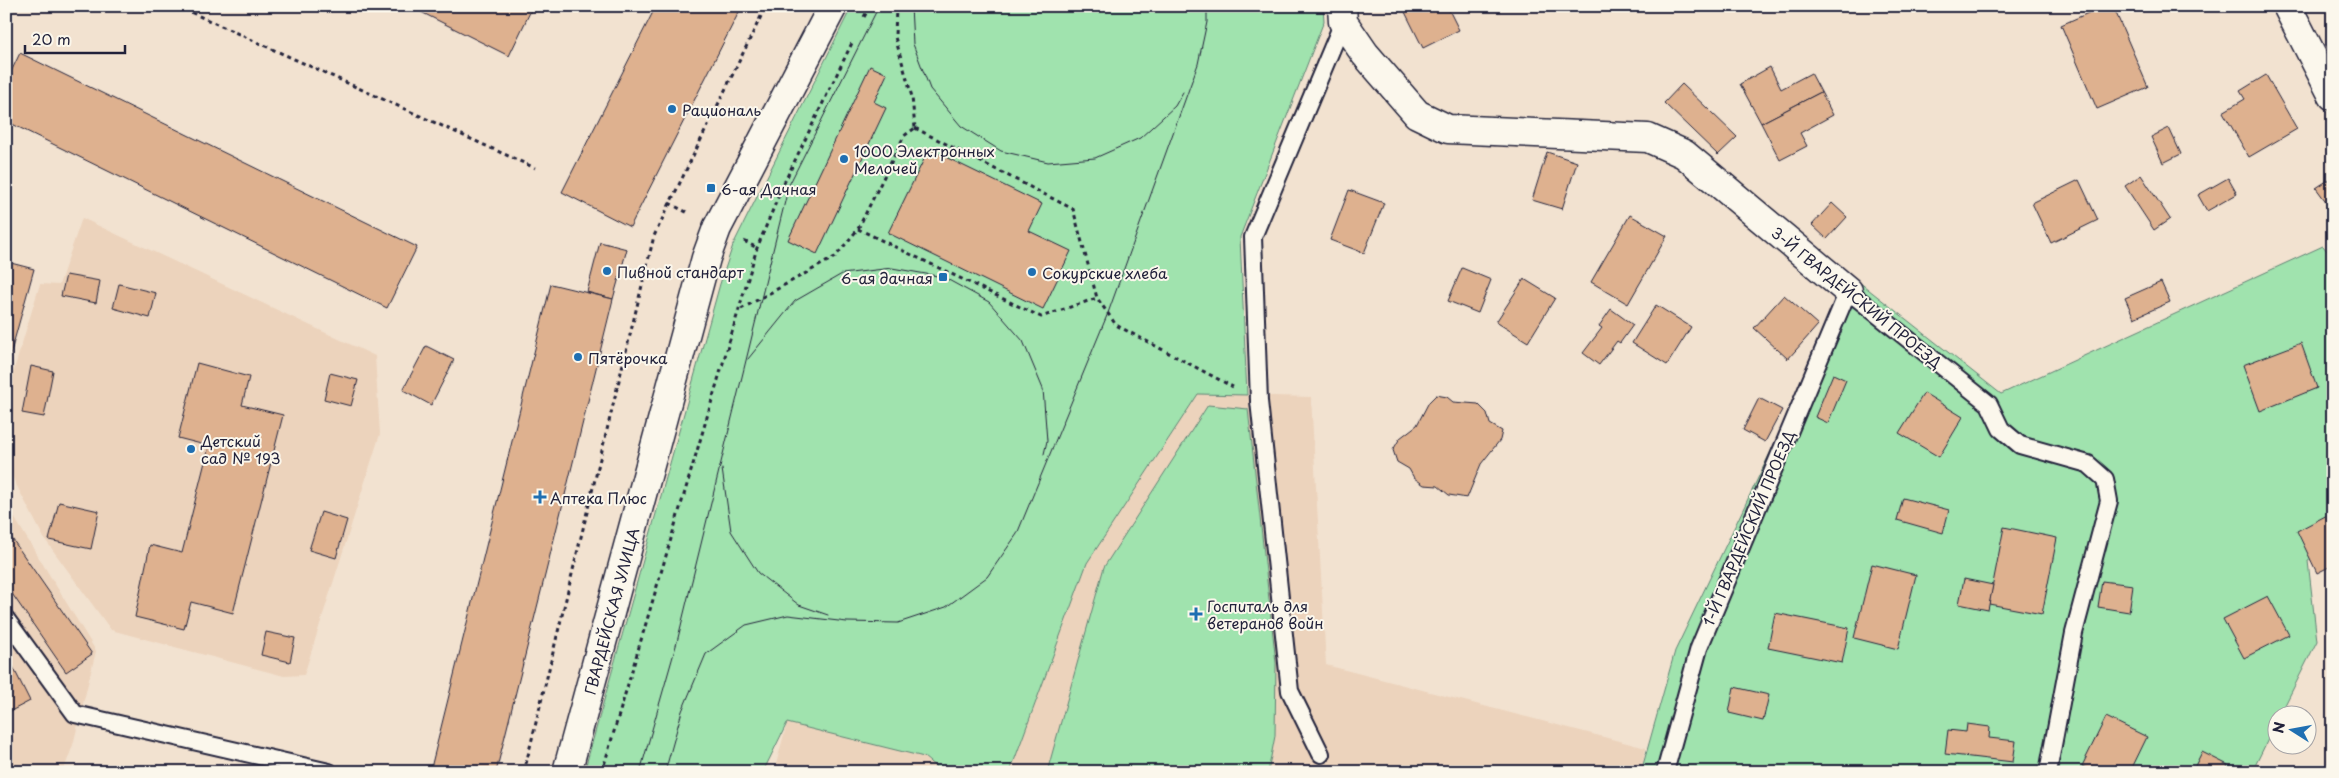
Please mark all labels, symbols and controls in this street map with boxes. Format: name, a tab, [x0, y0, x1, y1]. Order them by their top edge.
scale bar	[25, 22, 125, 54]
text: 20 m	[32, 27, 71, 50]
place label: Рациональ	[682, 98, 762, 121]
marker: Рациональ	[666, 103, 678, 115]
place label: 1000 Электронных Мелочей	[854, 139, 995, 179]
marker: 1000 Электронных Мелочей	[838, 153, 850, 165]
place label: 6-ая Дачная	[721, 177, 817, 200]
marker: 6-ая Дачная	[705, 182, 717, 194]
street label: 3-Й ГВАРДЕЙСКИЙ ПРОЕЗД	[1767, 221, 1948, 373]
place label: Пивной стандарт	[617, 260, 745, 283]
place label: Сокурские хлеба	[1042, 261, 1168, 284]
marker: Пивной стандарт	[601, 265, 613, 277]
place label: 6-ая дачная	[841, 266, 933, 289]
marker: Сокурские хлеба	[1026, 266, 1038, 278]
marker: 6-ая дачная	[937, 271, 949, 283]
place label: Пятёрочка	[588, 346, 668, 369]
marker: Пятёрочка	[572, 351, 584, 363]
street label: 1-Й ГВАРДЕЙСКИЙ ПРОЕЗД	[1696, 426, 1800, 629]
place label: Детский сад № 193	[200, 429, 281, 469]
marker: Детский сад № 193	[185, 443, 197, 455]
place label: Аптека Плюс	[550, 486, 647, 509]
marker: Аптека Плюс	[534, 491, 546, 503]
street label: ГВАРДЕЙСКАЯ УЛИЦА	[578, 525, 644, 697]
place label: Госпиталь для ветеранов войн	[1207, 594, 1324, 634]
marker: Госпиталь для ветеранов войн	[1189, 607, 1203, 621]
north arrow	[2266, 706, 2316, 756]
text: N	[2267, 720, 2290, 735]

